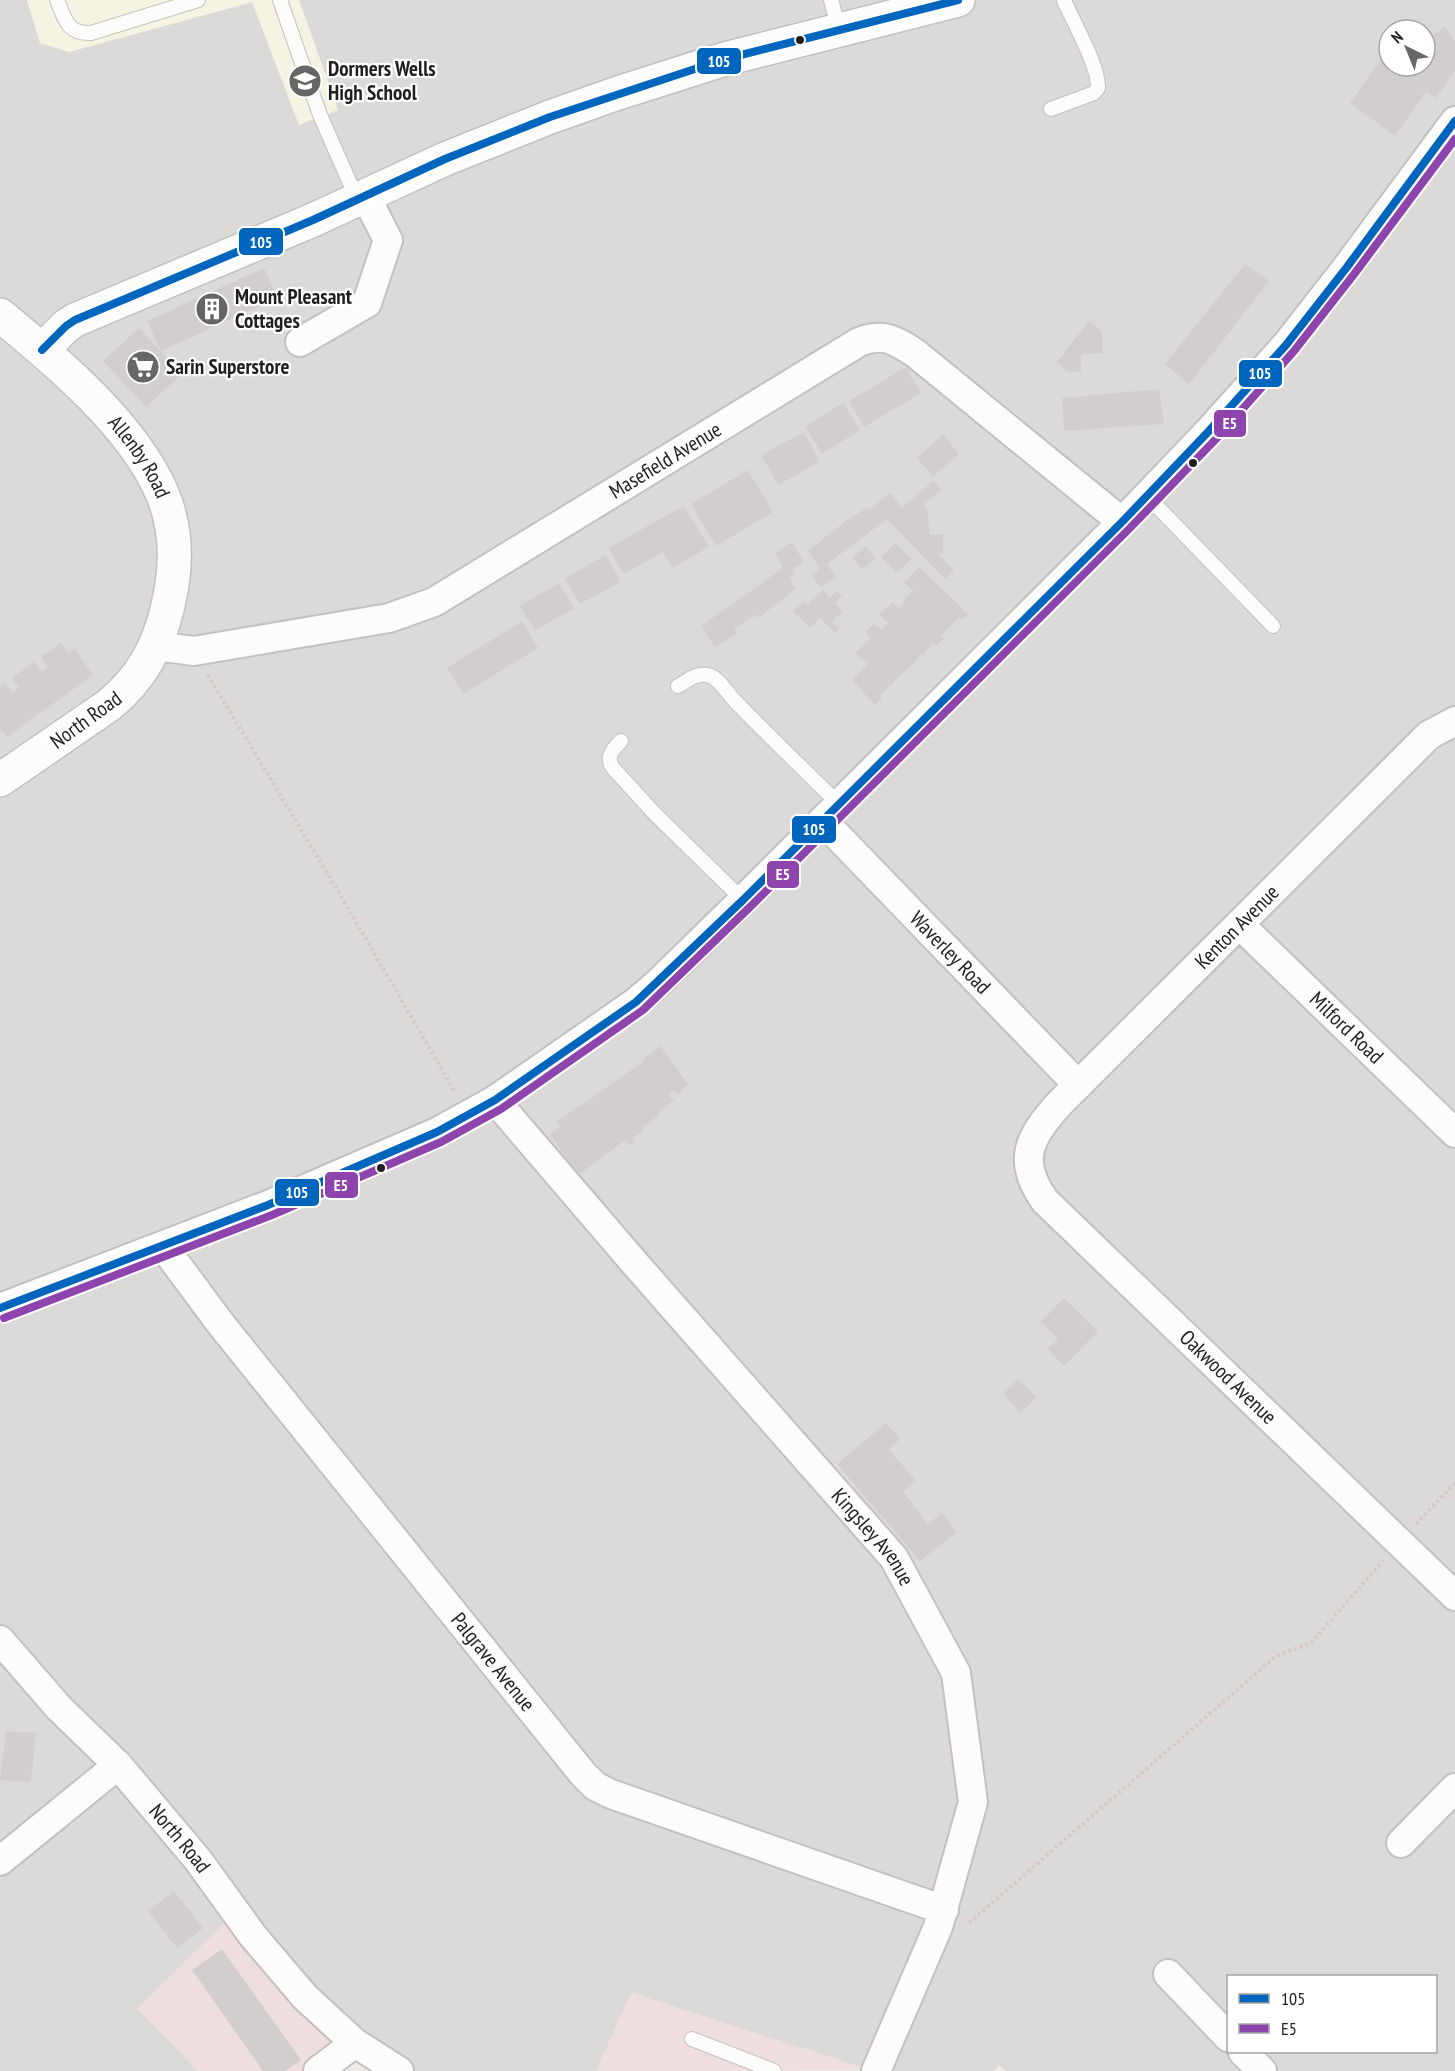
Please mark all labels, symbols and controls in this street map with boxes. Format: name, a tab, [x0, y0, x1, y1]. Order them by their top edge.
north arrow	[1377, 18, 1437, 78]
text: N	[1387, 27, 1407, 47]
unlabelled marker	[794, 34, 806, 46]
line badge: 105	[696, 47, 742, 75]
text: 105	[708, 51, 730, 71]
place label: Dormers Wells High School	[328, 55, 436, 106]
school or university icon: Dormers Wells High School	[287, 63, 323, 99]
line badge: 105	[238, 227, 284, 256]
text: 105	[250, 232, 272, 252]
place label: Mount Pleasant Cottages	[235, 283, 352, 334]
building icon: Mount Pleasant Cottages	[194, 291, 230, 327]
supermarket icon: Sarin Superstore	[125, 349, 161, 385]
place label: Sarin Superstore	[166, 353, 290, 380]
line badge: 105	[1238, 359, 1283, 388]
text: 105	[1249, 363, 1271, 383]
street label: Allenby Road	[103, 409, 177, 502]
line badge: E5	[1213, 409, 1247, 438]
text: E5	[1223, 413, 1237, 433]
street label: Masefield Avenue	[604, 416, 726, 505]
unlabelled marker	[1187, 457, 1199, 469]
street label: North Road	[45, 685, 127, 755]
line badge: 105	[791, 815, 837, 844]
text: 105	[803, 819, 825, 839]
line badge: E5	[766, 860, 800, 889]
text: E5	[776, 864, 790, 884]
street label: Kenton Avenue	[1189, 879, 1284, 974]
street label: Waverley Road	[904, 905, 997, 1000]
street label: Milford Road	[1304, 986, 1389, 1069]
unlabelled marker	[375, 1162, 387, 1174]
line badge: E5	[324, 1171, 359, 1199]
text: E5	[334, 1175, 348, 1195]
line badge: 105	[274, 1178, 320, 1207]
text: 105	[286, 1182, 308, 1202]
street label: Oakwood Avenue	[1174, 1324, 1283, 1430]
street label: Kingsley Avenue	[826, 1482, 920, 1590]
street label: Palgrave Avenue	[445, 1607, 541, 1717]
street label: North Road	[143, 1798, 217, 1878]
legend	[1227, 1975, 1437, 2053]
text: 105	[1281, 1987, 1305, 2010]
text: E5	[1281, 2017, 1297, 2040]

